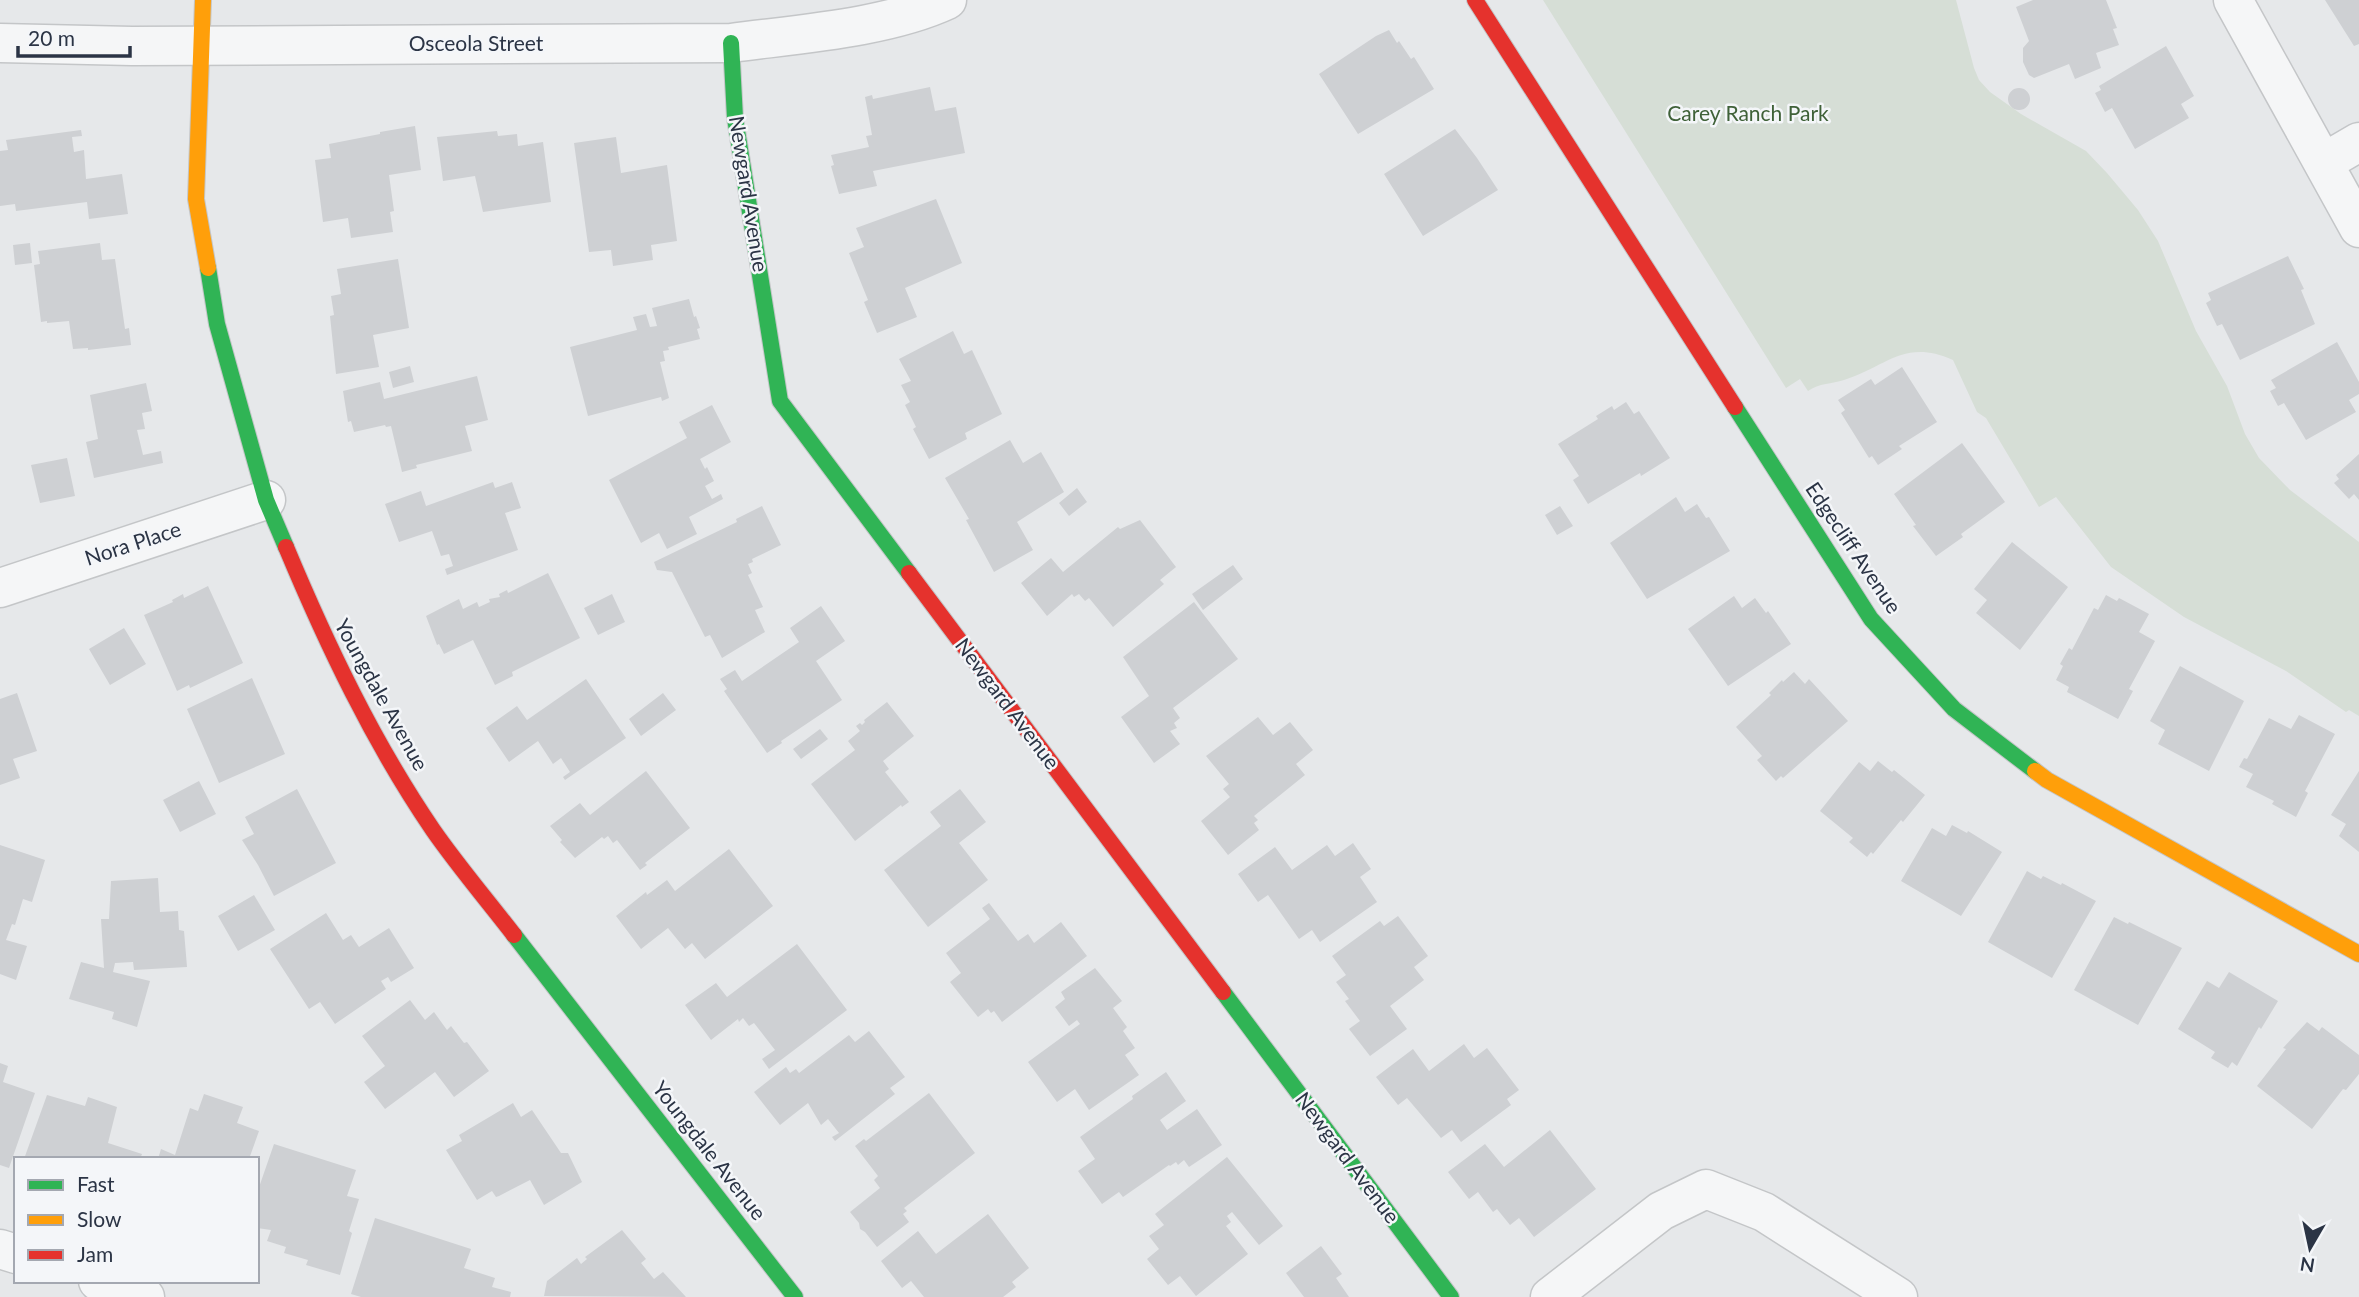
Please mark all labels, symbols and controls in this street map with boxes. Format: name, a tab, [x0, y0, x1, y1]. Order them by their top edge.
scale bar	[18, 14, 130, 58]
text: 20 m	[28, 25, 75, 50]
street label: Osceola Street	[409, 30, 544, 55]
park label: Carey Ranch Park	[1667, 100, 1829, 125]
street label: Newgard Avenue	[725, 114, 774, 274]
street label: Edgecliff Avenue	[1801, 477, 1907, 618]
street label: Nora Place	[81, 515, 184, 570]
street label: Youngdale Avenue	[330, 614, 434, 774]
street label: Newgard Avenue	[951, 633, 1066, 774]
street label: Youngdale Avenue	[648, 1076, 772, 1224]
street label: Newgard Avenue	[1291, 1087, 1406, 1228]
legend	[14, 1157, 259, 1283]
text: Fast	[77, 1171, 115, 1196]
text: Slow	[77, 1206, 122, 1231]
north arrow	[2275, 1213, 2345, 1283]
text: Jam	[77, 1241, 113, 1266]
text: N	[2298, 1253, 2316, 1278]

